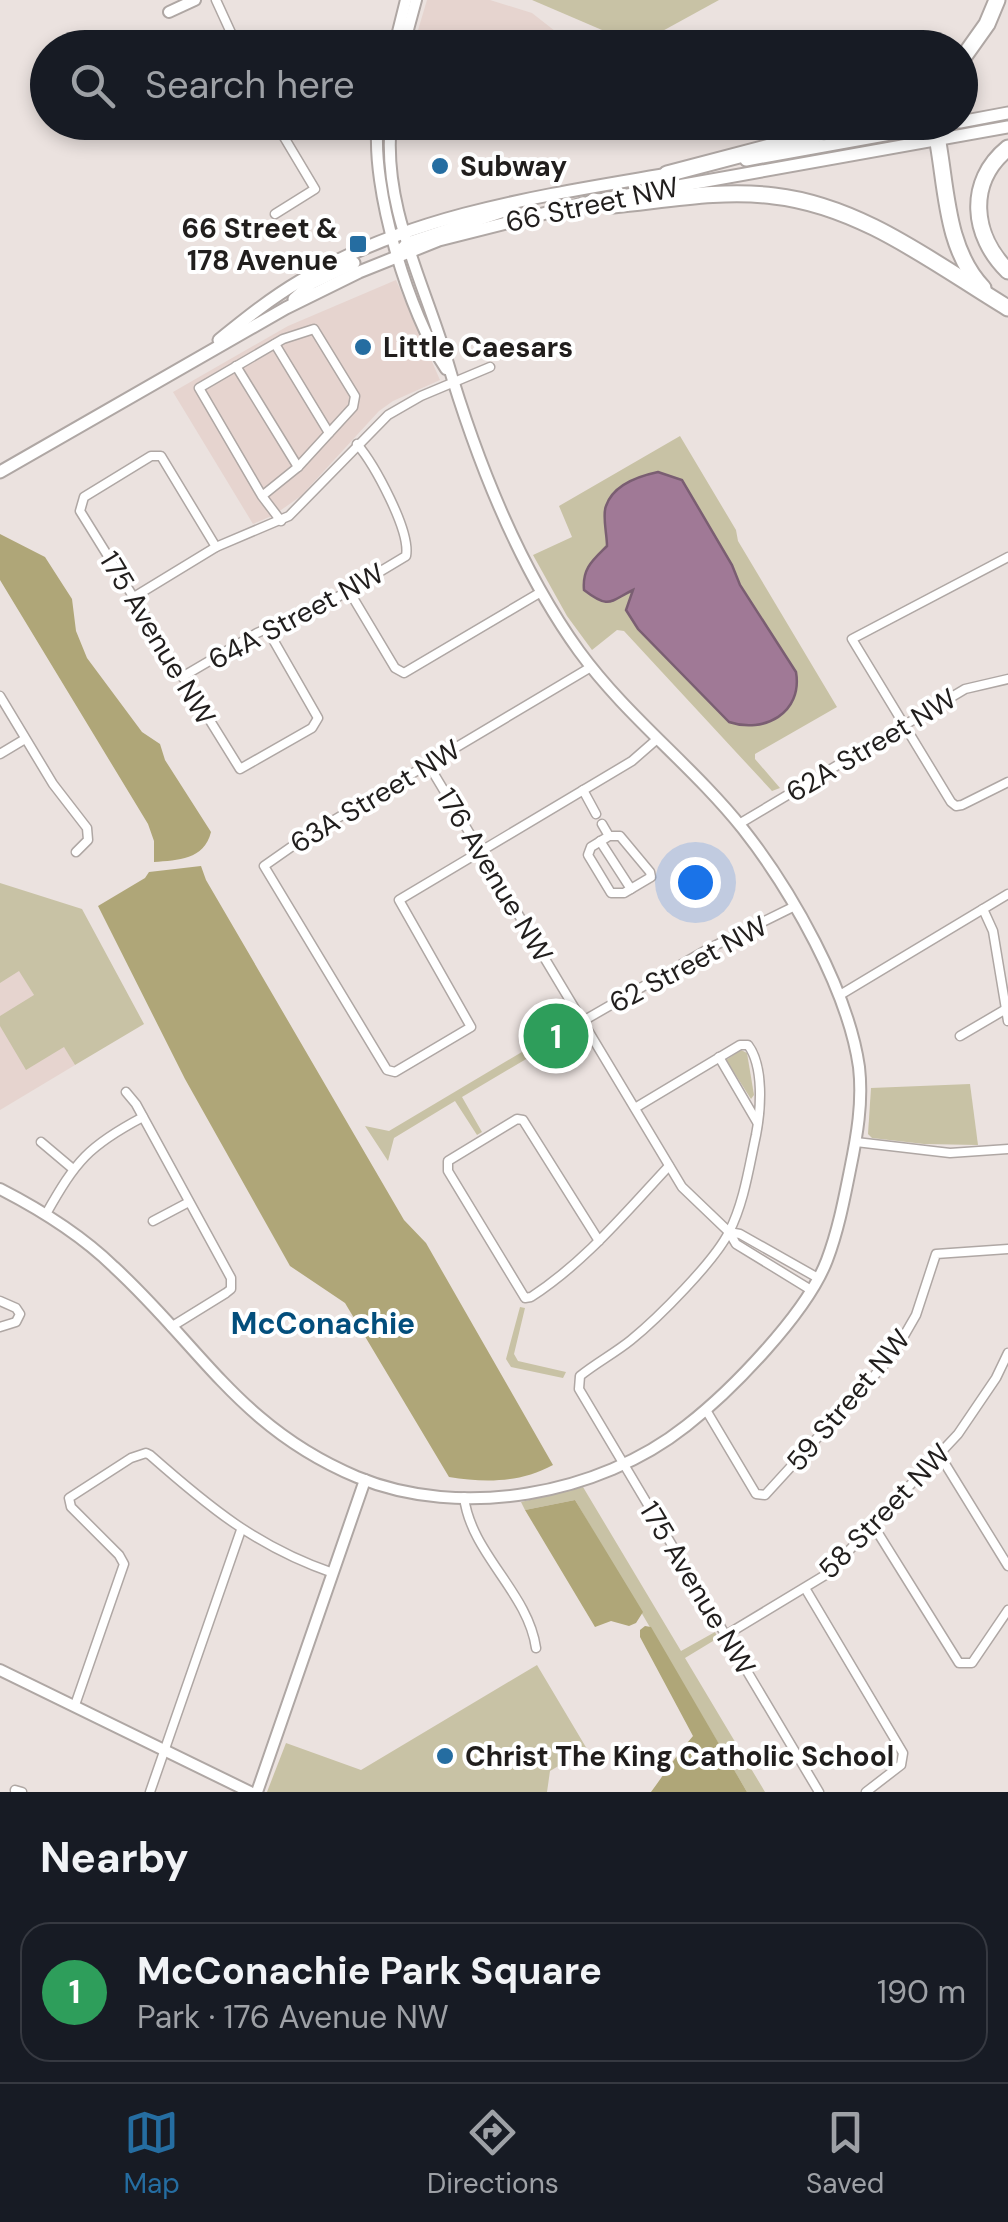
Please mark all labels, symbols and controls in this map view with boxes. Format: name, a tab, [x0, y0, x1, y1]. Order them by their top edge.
search box	[30, 30, 978, 140]
icon: search	[65, 58, 120, 113]
text: Search here	[145, 60, 355, 110]
place label: Subway	[460, 148, 567, 185]
marker: Subway	[429, 155, 451, 177]
street label: 66 Street NW	[502, 168, 682, 241]
place label: 66 Street & 178 Avenue	[182, 210, 338, 279]
marker: 66 Street & 178 Avenue	[347, 233, 369, 255]
place label: Little Caesars	[383, 329, 573, 366]
marker: Little Caesars	[352, 336, 374, 358]
street label: 175 Avenue NW	[91, 545, 224, 732]
street label: 64A Street NW	[202, 555, 391, 678]
street label: 62A Street NW	[779, 680, 963, 811]
street label: 63A Street NW	[283, 731, 467, 862]
street label: 176 Avenue NW	[428, 781, 561, 969]
your location	[670, 857, 721, 908]
street label: 62 Street NW	[603, 907, 774, 1022]
pin: 1	[524, 998, 588, 1074]
district label: McConachie	[231, 1304, 415, 1343]
street label: 59 Street NW	[778, 1322, 919, 1479]
street label: 58 Street NW	[810, 1436, 958, 1587]
street label: 175 Avenue NW	[631, 1495, 764, 1682]
place label: Christ The King Catholic School	[465, 1738, 894, 1775]
marker: Christ The King Catholic School	[434, 1745, 456, 1767]
text: Nearby	[40, 1830, 189, 1885]
text: McConachie Park Square	[137, 1946, 602, 1996]
text: 1	[69, 1971, 80, 2013]
text: 190 m	[877, 1971, 966, 2013]
text: Park · 176 Avenue NW	[137, 1996, 449, 2038]
tab: Map	[124, 2105, 180, 2202]
tab: Directions	[427, 2105, 559, 2202]
tab: Saved	[806, 2105, 884, 2202]

